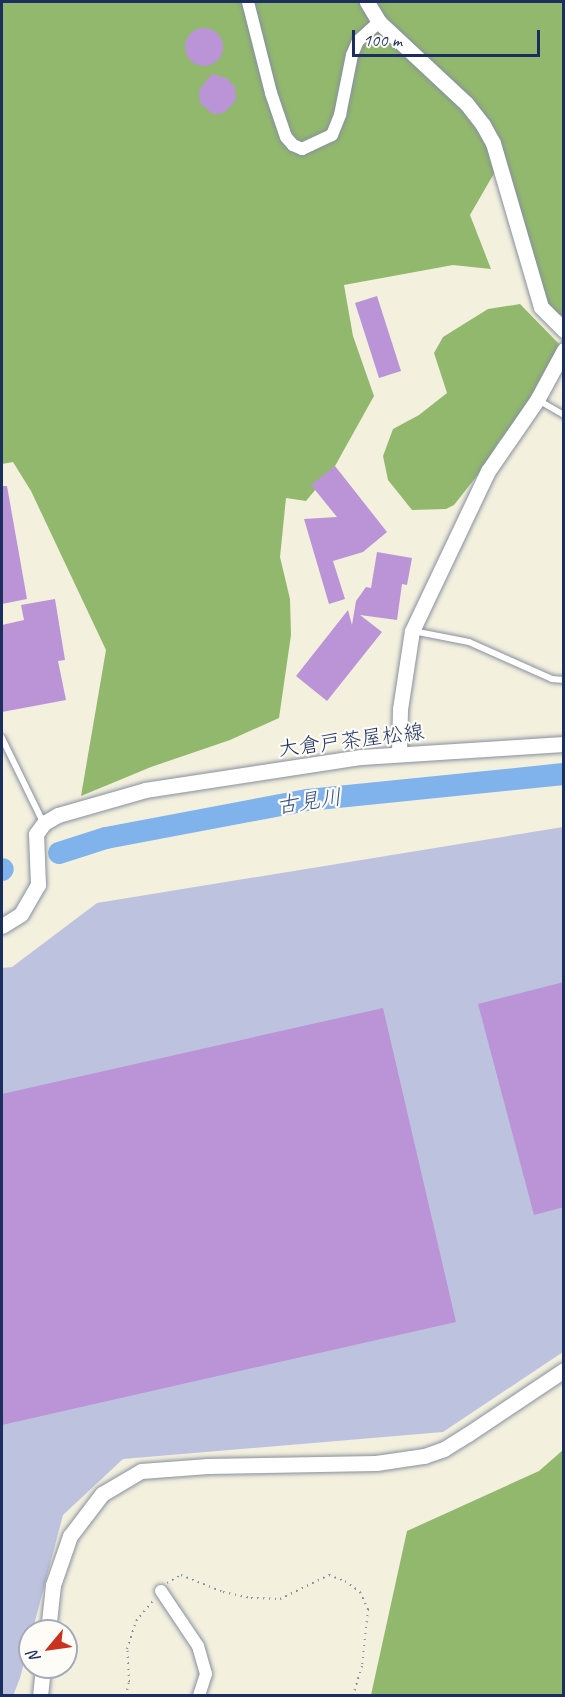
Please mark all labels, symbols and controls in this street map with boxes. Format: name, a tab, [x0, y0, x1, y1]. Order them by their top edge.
scale bar	[355, 18, 542, 56]
text: 100 m	[363, 29, 402, 51]
street label: 大倉戸茶屋松線	[277, 719, 425, 761]
water label: 古見川	[274, 784, 344, 820]
north arrow	[18, 1619, 78, 1679]
text: N	[23, 1648, 45, 1666]

